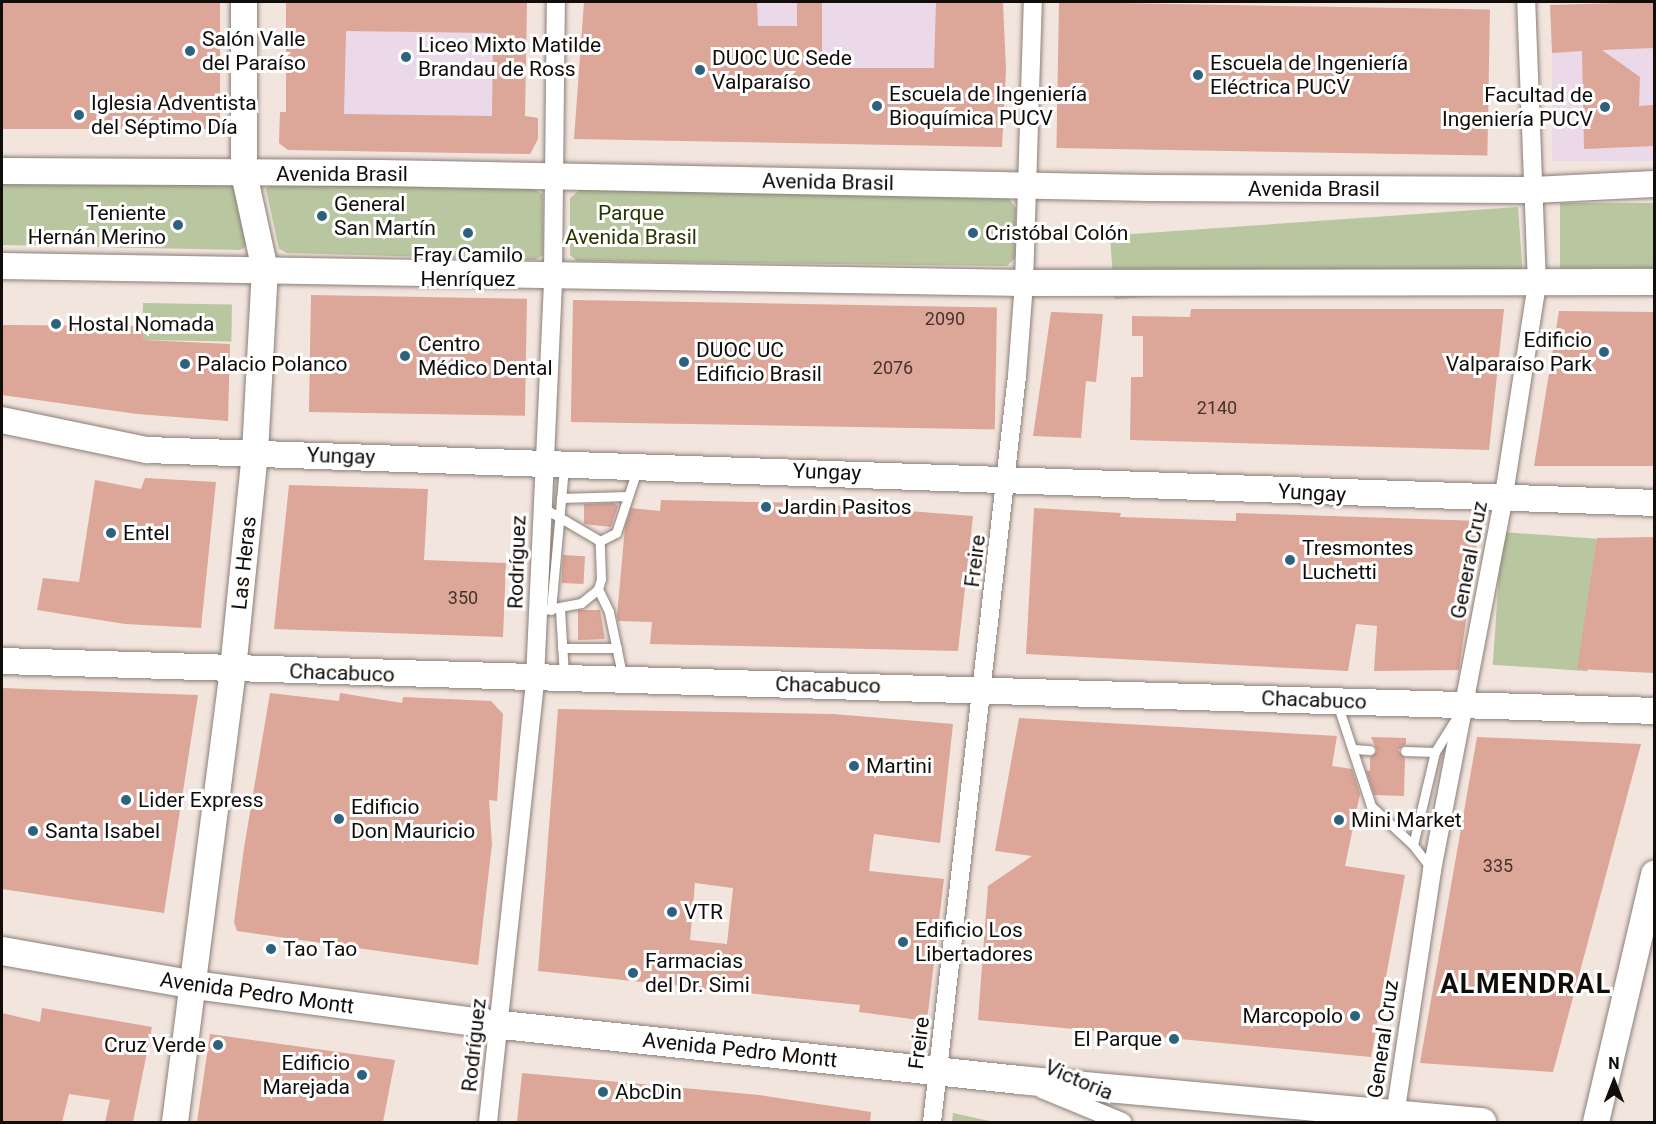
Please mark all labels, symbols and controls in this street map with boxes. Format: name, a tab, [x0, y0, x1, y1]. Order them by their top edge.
place label: Salón Valle del Paraíso	[202, 26, 306, 76]
place label: Liceo Mixto Matilde Brandau de Ross	[418, 32, 601, 82]
marker: Salón Valle del Paraíso	[183, 44, 197, 58]
place label: DUOC UC Sede Valparaíso	[712, 45, 852, 95]
marker: Liceo Mixto Matilde Brandau de Ross	[399, 50, 413, 64]
place label: Escuela de Ingeniería Eléctrica PUCV	[1210, 50, 1408, 100]
marker: DUOC UC Sede Valparaíso	[693, 63, 707, 77]
marker: Escuela de Ingeniería Eléctrica PUCV	[1191, 68, 1205, 82]
place label: Escuela de Ingeniería Bioquímica PUCV	[889, 81, 1087, 131]
place label: Facultad de Ingeniería PUCV	[1442, 82, 1593, 132]
place label: Iglesia Adventista del Séptimo Día	[91, 90, 257, 140]
marker: Escuela de Ingeniería Bioquímica PUCV	[870, 99, 884, 113]
marker: Facultad de Ingeniería PUCV	[1598, 100, 1612, 114]
marker: Iglesia Adventista del Séptimo Día	[72, 108, 86, 122]
street label: Avenida Brasil	[276, 161, 408, 187]
street label: Avenida Brasil	[762, 168, 894, 196]
street label: Avenida Brasil	[1248, 176, 1380, 202]
place label: General San Martín	[334, 191, 436, 241]
place label: Teniente Hernán Merino	[28, 200, 166, 250]
park label: Parque Avenida Brasil	[565, 200, 697, 250]
marker: General San Martín	[315, 209, 329, 223]
marker: Teniente Hernán Merino	[171, 218, 185, 232]
place label: Cristóbal Colón	[985, 220, 1128, 246]
marker: Fray Camilo Henríquez	[461, 226, 475, 240]
marker: Cristóbal Colón	[966, 226, 980, 240]
place label: Fray Camilo Henríquez	[413, 242, 523, 292]
house number: 2090	[925, 308, 965, 330]
place label: Hostal Nomada	[68, 311, 214, 337]
marker: Hostal Nomada	[49, 317, 63, 331]
place label: Edificio Valparaíso Park	[1446, 327, 1592, 377]
place label: Centro Médico Dental	[418, 331, 553, 381]
place label: DUOC UC Edificio Brasil	[696, 337, 822, 387]
marker: Edificio Valparaíso Park	[1597, 345, 1611, 359]
marker: Centro Médico Dental	[396, 347, 414, 365]
place label: Palacio Polanco	[197, 351, 348, 377]
marker: DUOC UC Edificio Brasil	[677, 355, 691, 369]
marker: Palacio Polanco	[178, 357, 192, 371]
house number: 2076	[873, 357, 913, 379]
house number: 2140	[1197, 397, 1237, 419]
street label: Yungay	[306, 442, 376, 470]
street label: Yungay	[792, 458, 862, 486]
street label: Yungay	[1277, 479, 1347, 507]
place label: Jardin Pasitos	[778, 494, 912, 520]
street label: General Cruz	[1445, 499, 1493, 621]
marker: Jardin Pasitos	[759, 500, 773, 514]
street label: Las Heras	[227, 515, 261, 611]
street label: Rodríguez	[503, 515, 531, 609]
place label: Entel	[123, 520, 170, 546]
marker: Entel	[104, 526, 118, 540]
street label: Freire	[959, 533, 991, 589]
place label: Tresmontes Luchetti	[1302, 535, 1413, 585]
marker: Tresmontes Luchetti	[1283, 553, 1297, 567]
house number: 350	[448, 587, 478, 609]
street label: Chacabuco	[289, 659, 395, 687]
street label: Chacabuco	[775, 671, 881, 699]
street label: Chacabuco	[1261, 686, 1367, 714]
place label: Martini	[866, 753, 932, 779]
marker: Martini	[847, 759, 861, 773]
place label: Lider Express	[138, 787, 264, 813]
marker: Lider Express	[119, 793, 133, 807]
place label: Edificio Don Mauricio	[351, 794, 475, 844]
place label: Mini Market	[1351, 807, 1462, 833]
marker: Edificio Don Mauricio	[332, 812, 346, 826]
marker: Mini Market	[1332, 813, 1346, 827]
place label: Santa Isabel	[45, 818, 160, 844]
marker: Santa Isabel	[26, 824, 40, 838]
house number: 335	[1483, 855, 1513, 877]
place label: VTR	[684, 899, 723, 925]
marker: VTR	[665, 905, 679, 919]
place label: Edificio Los Libertadores	[915, 917, 1033, 967]
marker: Edificio Los Libertadores	[896, 935, 910, 949]
place label: Tao Tao	[283, 936, 358, 962]
marker: Tao Tao	[264, 942, 278, 956]
place label: Farmacias del Dr. Simi	[645, 948, 750, 998]
marker: Farmacias del Dr. Simi	[626, 966, 640, 980]
street label: Avenida Pedro Montt	[159, 967, 355, 1019]
district label: ALMENDRAL	[1440, 969, 1612, 1001]
street label: General Cruz	[1362, 978, 1404, 1100]
street label: Rodríguez	[457, 997, 491, 1093]
place label: Marcopolo	[1243, 1003, 1343, 1029]
marker: Marcopolo	[1348, 1009, 1362, 1023]
street label: Freire	[903, 1015, 935, 1071]
place label: El Parque	[1074, 1026, 1162, 1052]
street label: Avenida Pedro Montt	[642, 1027, 838, 1073]
place label: Cruz Verde	[104, 1032, 206, 1058]
marker: El Parque	[1167, 1032, 1181, 1046]
marker: Cruz Verde	[211, 1038, 225, 1052]
place label: Edificio Marejada	[262, 1050, 350, 1100]
north arrow	[1584, 1052, 1644, 1112]
street label: Victoria	[1041, 1054, 1117, 1106]
text: N	[1608, 1054, 1620, 1073]
marker: Edificio Marejada	[355, 1068, 369, 1082]
place label: AbcDin	[615, 1079, 682, 1105]
marker: AbcDin	[596, 1085, 610, 1099]

